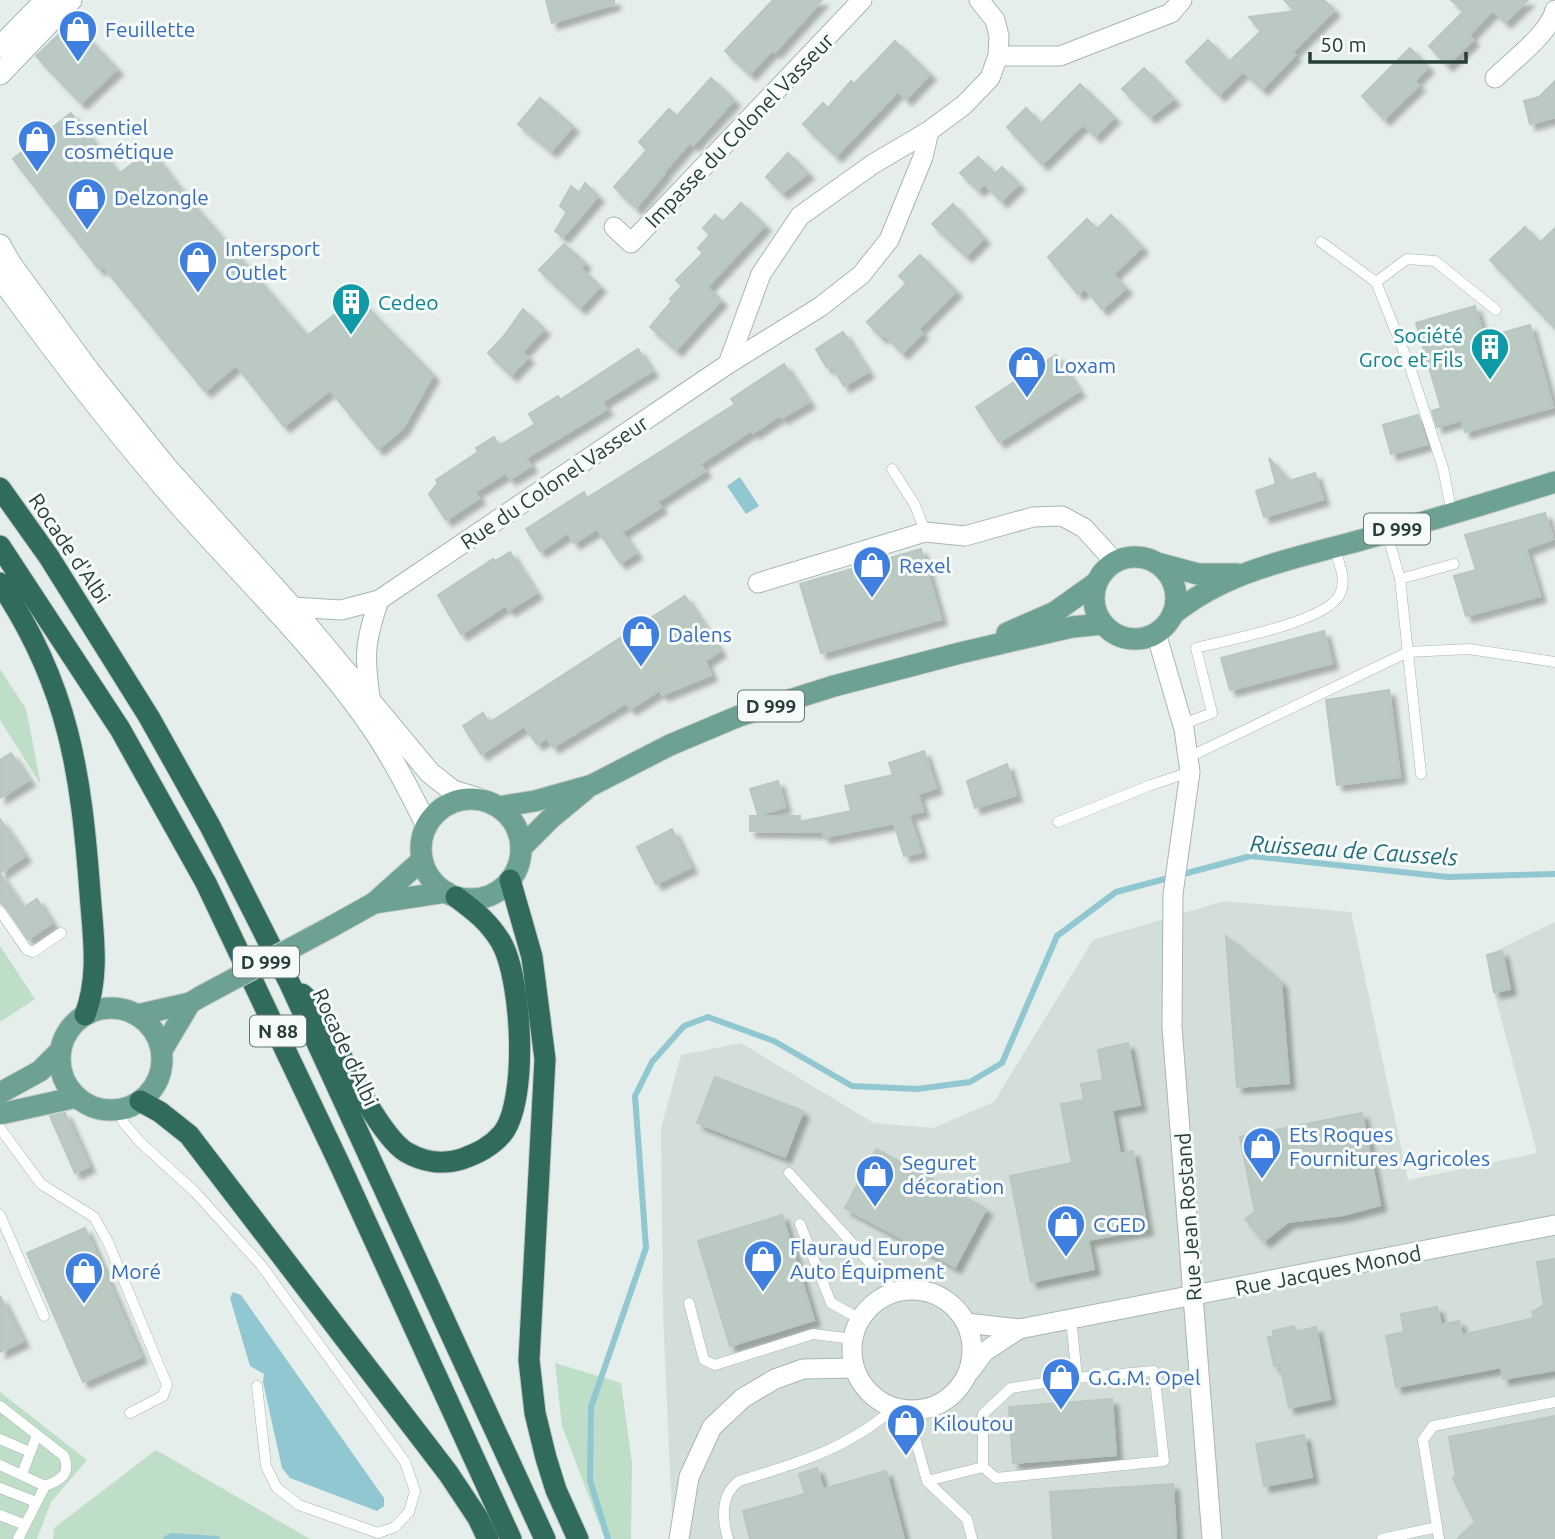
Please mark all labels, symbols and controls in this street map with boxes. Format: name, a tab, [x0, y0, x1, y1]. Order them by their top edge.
shop icon: Feuillette	[57, 8, 99, 63]
place label: Feuillette	[105, 17, 195, 41]
scale bar	[1310, 21, 1466, 65]
street label: Impasse du Colonel Vasseur	[640, 28, 838, 232]
text: 50 m	[1320, 32, 1367, 56]
place label: Essentiel cosmétique	[64, 115, 174, 163]
shop icon: Essentiel cosmétique	[16, 118, 58, 173]
shop icon: Delzongle	[66, 176, 108, 231]
place label: Delzongle	[114, 185, 209, 209]
place label: Intersport Outlet	[225, 236, 320, 284]
shop icon: Intersport Outlet	[177, 239, 219, 294]
building icon: Cedeo	[330, 281, 372, 336]
place label: Cedeo	[378, 290, 439, 314]
place label: Société Groc et Fils	[1359, 323, 1463, 371]
building icon: Société Groc et Fils	[1469, 326, 1511, 381]
shop icon: Loxam	[1006, 344, 1048, 399]
place label: Loxam	[1054, 353, 1116, 377]
street label: Rue du Colonel Vasseur	[456, 410, 652, 554]
street label: Rocade d'Albi	[25, 489, 115, 607]
road number: D 999	[1364, 514, 1430, 544]
shop icon: Rexel	[851, 544, 893, 599]
place label: Rexel	[899, 553, 951, 577]
shop icon: Dalens	[620, 613, 662, 668]
place label: Dalens	[668, 622, 732, 646]
road number: D 999	[738, 691, 804, 722]
water label: Ruisseau de Caussels	[1249, 830, 1459, 870]
road number: D 999	[233, 946, 299, 978]
street label: Rocade d'Albi	[308, 984, 384, 1110]
road number: N 88	[250, 1015, 306, 1046]
place label: Ets Roques Fournitures Agricoles	[1289, 1122, 1490, 1170]
shop icon: Ets Roques Fournitures Agricoles	[1241, 1125, 1283, 1180]
street label: Rue Jean Rostand	[1170, 1132, 1206, 1302]
place label: Seguret décoration	[902, 1150, 1004, 1198]
shop icon: Seguret décoration	[854, 1153, 896, 1208]
shop icon: CGED	[1045, 1203, 1087, 1258]
place label: CGED	[1093, 1212, 1146, 1236]
place label: Flauraud Europe Auto Équipment	[790, 1235, 945, 1283]
shop icon: Flauraud Europe Auto Équipment	[742, 1238, 784, 1293]
street label: Rue Jacques Monod	[1233, 1240, 1423, 1300]
shop icon: Moré	[63, 1250, 105, 1305]
place label: Moré	[111, 1259, 161, 1283]
shop icon: G.G.M. Opel	[1040, 1356, 1082, 1411]
place label: G.G.M. Opel	[1088, 1365, 1200, 1389]
shop icon: Kiloutou	[885, 1402, 927, 1457]
place label: Kiloutou	[933, 1411, 1014, 1435]

